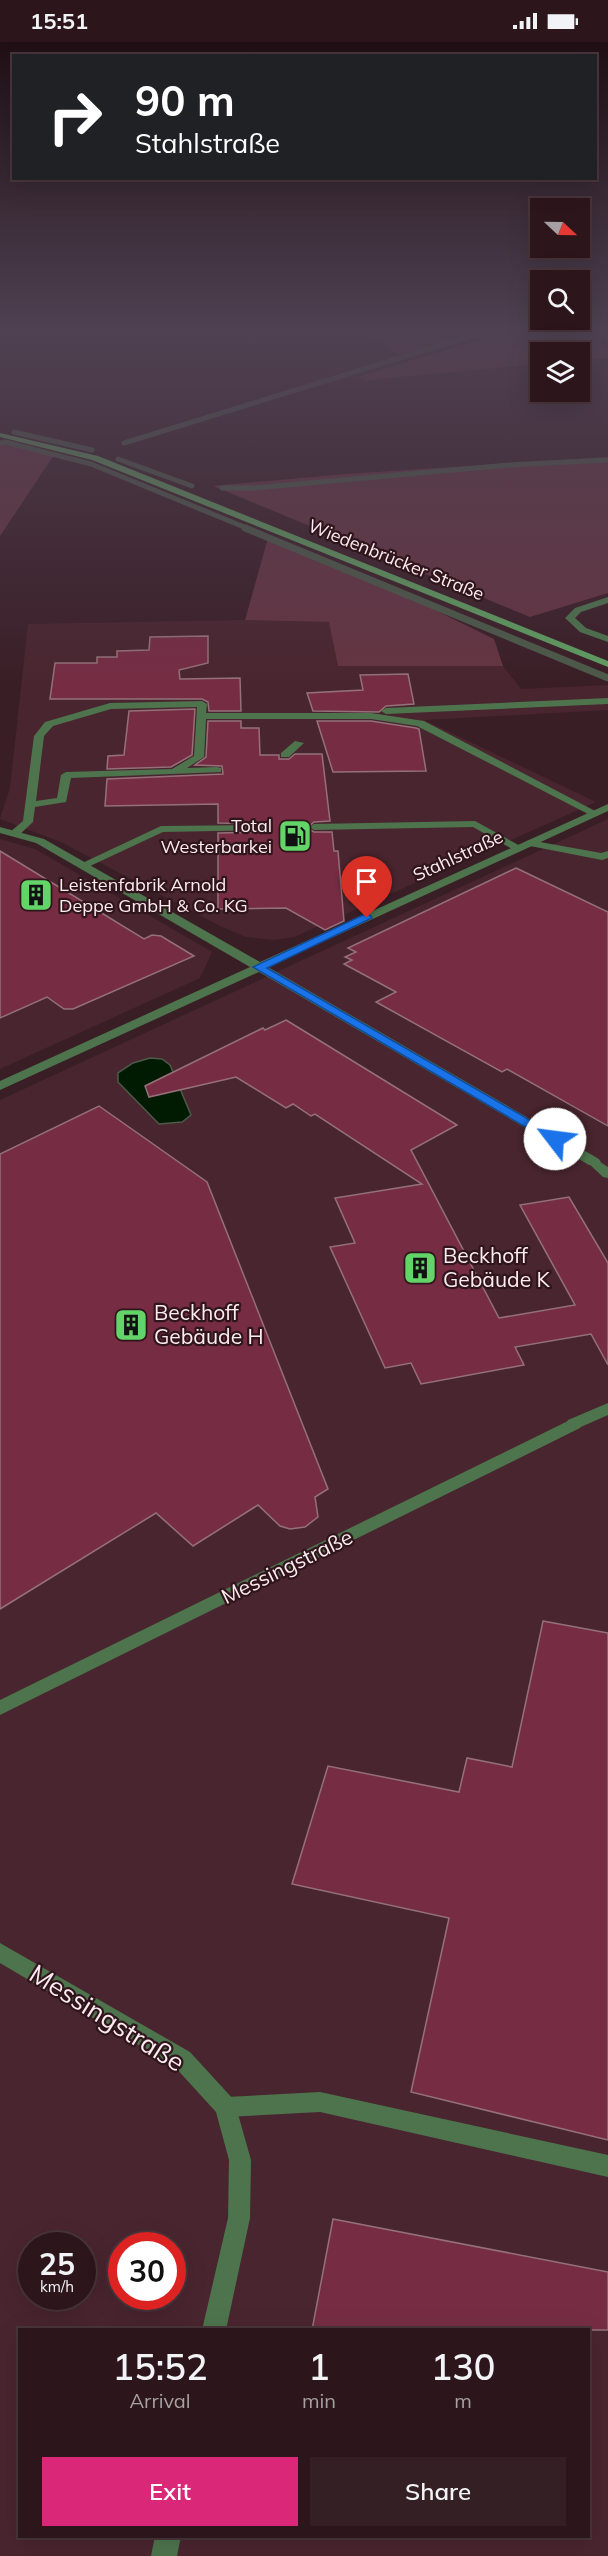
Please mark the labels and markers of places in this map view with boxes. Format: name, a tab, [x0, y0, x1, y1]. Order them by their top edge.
place label: Total Westerbarkei	[161, 814, 272, 858]
fuel station icon: Total Westerbarkei	[277, 818, 313, 854]
pin	[341, 856, 392, 918]
place label: Leistenfabrik Arnold Deppe GmbH & Co. KG	[59, 873, 248, 917]
building icon: Leistenfabrik Arnold Deppe GmbH & Co. KG	[18, 877, 54, 913]
place label: Beckhoff Gebäude K	[443, 1242, 551, 1292]
building icon: Beckhoff Gebäude K	[402, 1250, 438, 1286]
place label: Beckhoff Gebäude H	[154, 1299, 264, 1349]
building icon: Beckhoff Gebäude H	[113, 1307, 149, 1343]

